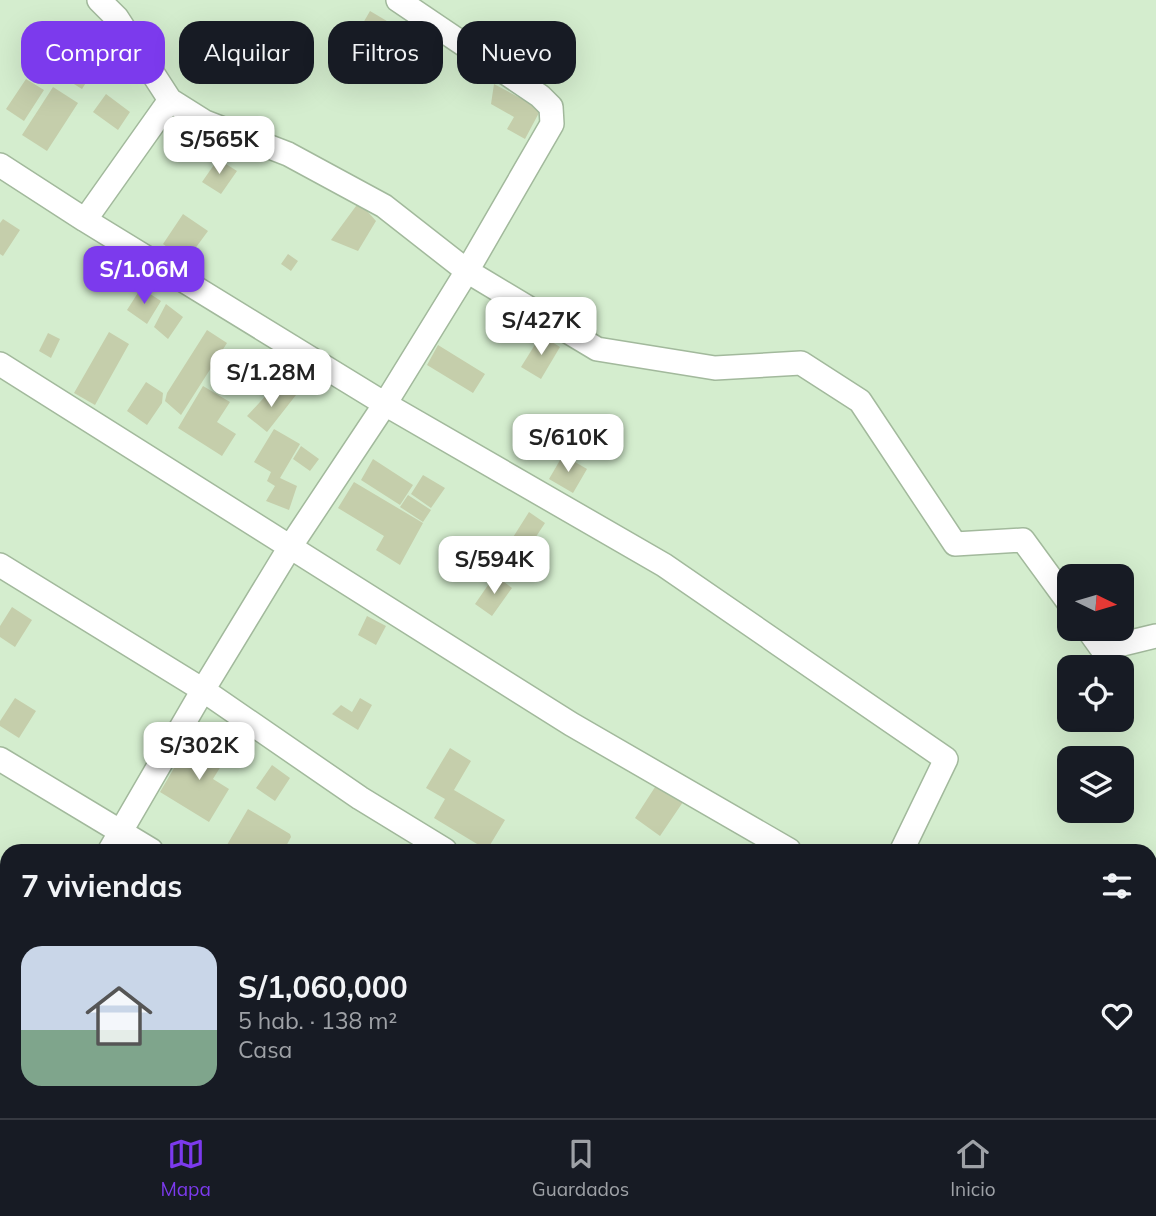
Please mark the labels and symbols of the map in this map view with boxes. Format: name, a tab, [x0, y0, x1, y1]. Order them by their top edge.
pin: S/565K	[162, 116, 276, 176]
pin: S/1.06M	[79, 246, 209, 306]
pin: S/427K	[484, 298, 598, 357]
pin: S/1.28M	[206, 350, 336, 409]
pin: S/610K	[511, 414, 625, 474]
pin: S/594K	[437, 536, 551, 596]
north arrow	[1057, 564, 1134, 640]
pin: S/302K	[142, 722, 256, 782]

